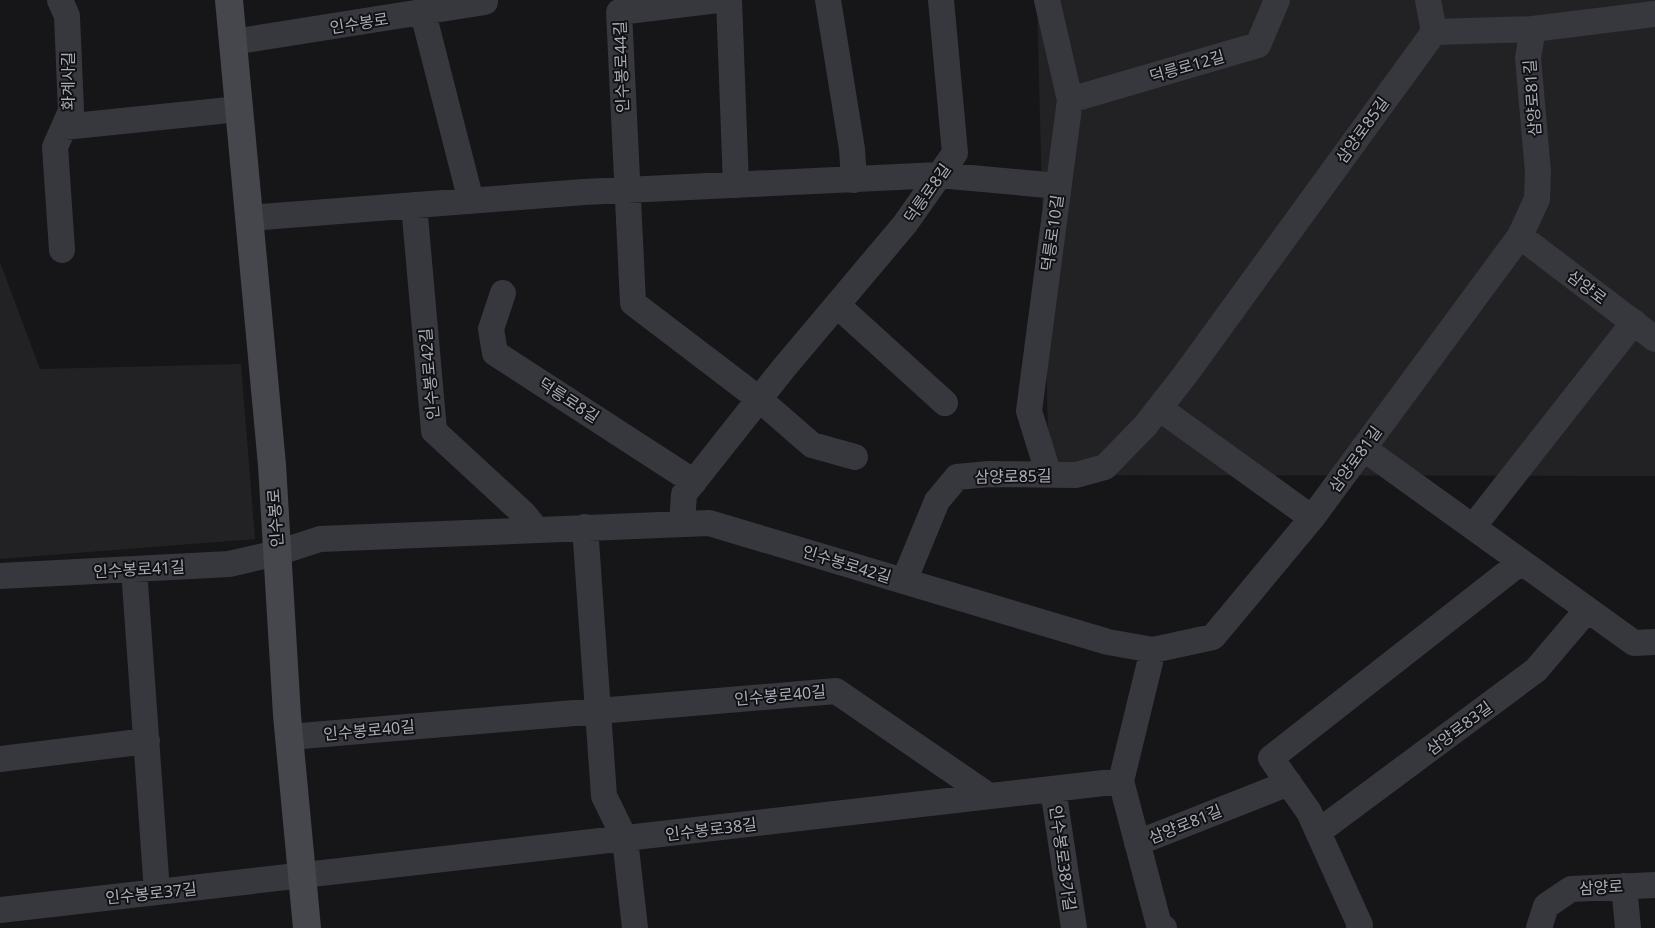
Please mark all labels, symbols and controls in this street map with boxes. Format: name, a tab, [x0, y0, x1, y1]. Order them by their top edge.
street label: 인수봉로	[328, 7, 390, 38]
street label: 인수봉로44길	[608, 21, 634, 113]
street label: 덕릉로12길	[1147, 45, 1227, 87]
street label: 화계사길	[57, 52, 79, 110]
street label: 삼양로81길	[1518, 59, 1546, 137]
street label: 삼양로85길	[1330, 92, 1394, 168]
street label: 덕릉로8길	[898, 159, 956, 227]
street label: 덕릉로10길	[1036, 193, 1068, 273]
street label: 삼양로	[1563, 265, 1611, 309]
street label: 인수봉로42길	[414, 327, 444, 421]
street label: 덕릉로8길	[534, 372, 604, 428]
street label: 삼양로81길	[1323, 421, 1387, 497]
street label: 삼양로85길	[974, 464, 1052, 488]
street label: 인수봉로	[262, 488, 288, 548]
street label: 인수봉로42길	[800, 540, 894, 588]
street label: 인수봉로41길	[93, 556, 185, 582]
street label: 인수봉로40길	[733, 680, 827, 710]
street label: 삼양로83길	[1422, 696, 1496, 760]
street label: 인수봉로40길	[322, 715, 416, 745]
street label: 삼양로81길	[1145, 799, 1225, 849]
street label: 인수봉로38가길	[1045, 804, 1081, 912]
street label: 인수봉로38길	[664, 812, 758, 846]
street label: 삼양로	[1578, 875, 1624, 899]
street label: 인수봉로37길	[104, 877, 198, 909]

